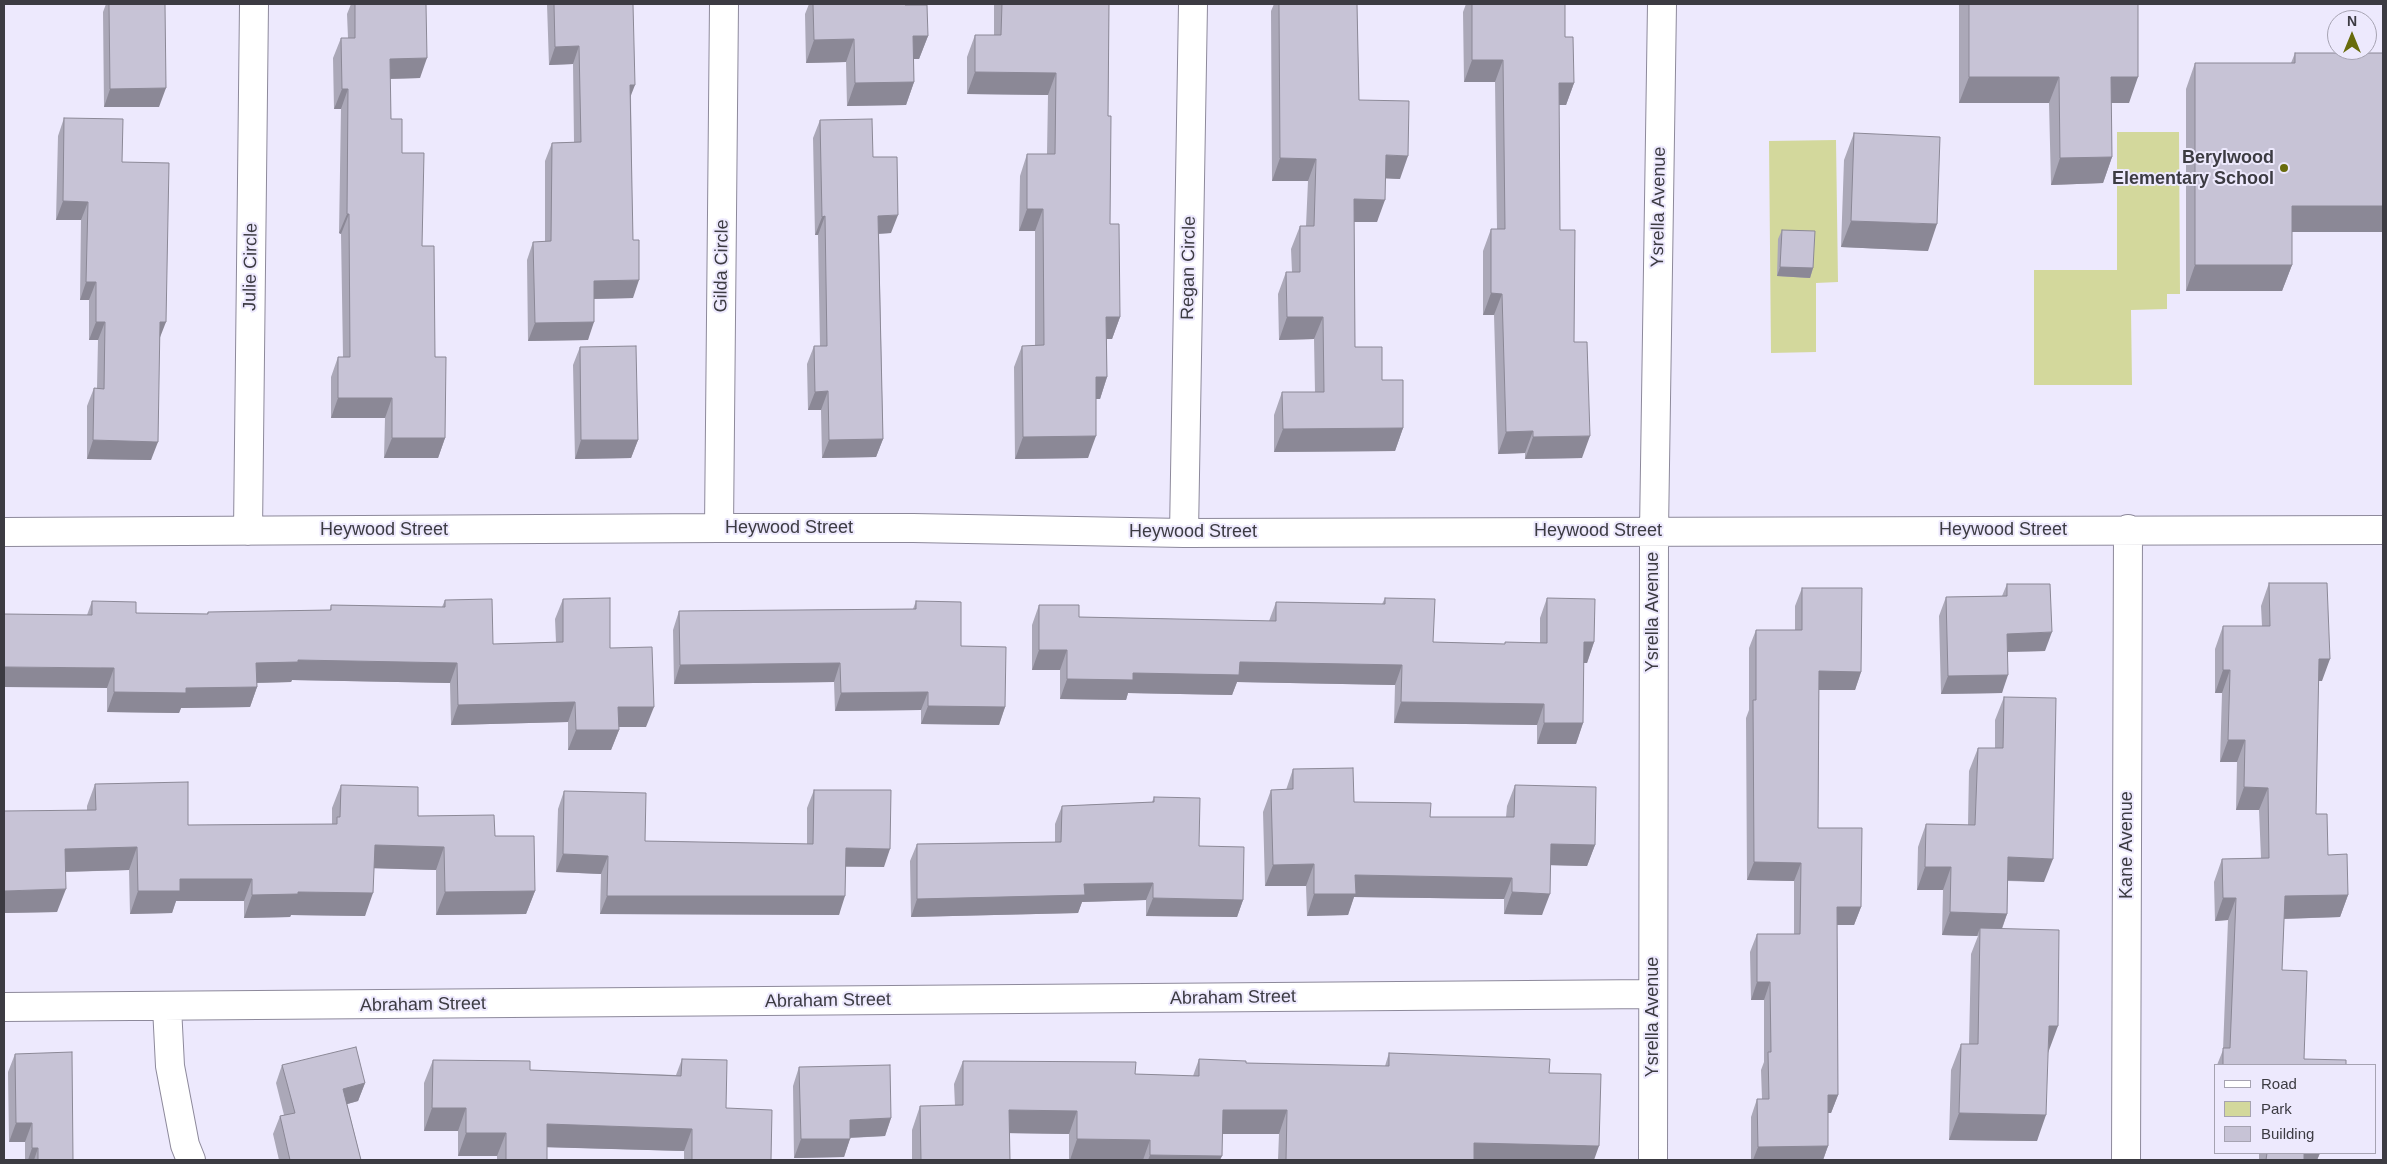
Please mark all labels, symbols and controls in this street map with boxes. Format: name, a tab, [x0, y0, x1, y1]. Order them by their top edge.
north arrow	[2327, 10, 2377, 60]
text: N	[2347, 13, 2357, 29]
street label: Ysrella Avenue	[1647, 146, 1671, 268]
place label: Berylwood Elementary School	[2112, 147, 2274, 190]
marker: Berylwood Elementary School	[2278, 162, 2290, 174]
street label: Regan Circle	[1177, 216, 1201, 320]
street label: Gilda Circle	[710, 219, 734, 313]
street label: Julie Circle	[239, 223, 263, 311]
street label: Heywood Street	[725, 517, 853, 539]
street label: Heywood Street	[320, 519, 448, 541]
street label: Heywood Street	[1939, 519, 2067, 541]
street label: Heywood Street	[1534, 520, 1662, 542]
street label: Heywood Street	[1129, 521, 1257, 543]
street label: Ysrella Avenue	[1642, 552, 1664, 672]
street label: Kane Avenue	[2116, 791, 2138, 899]
street label: Ysrella Avenue	[1642, 957, 1664, 1077]
street label: Abraham Street	[1170, 986, 1296, 1010]
street label: Abraham Street	[765, 989, 891, 1013]
street label: Abraham Street	[360, 993, 486, 1017]
legend	[2214, 1064, 2377, 1154]
text: Road	[2261, 1075, 2297, 1092]
text: Park	[2261, 1100, 2292, 1117]
text: Building	[2261, 1125, 2314, 1142]

